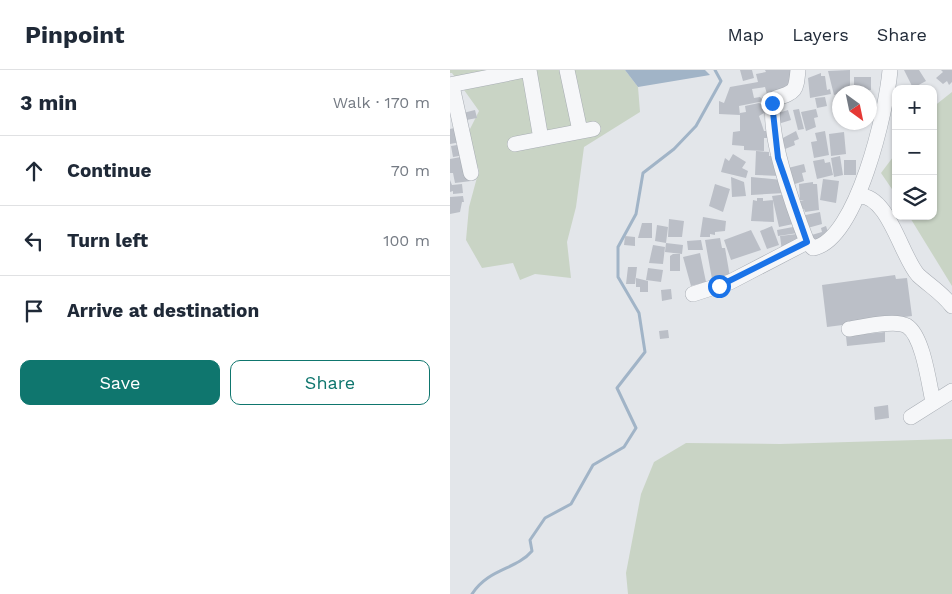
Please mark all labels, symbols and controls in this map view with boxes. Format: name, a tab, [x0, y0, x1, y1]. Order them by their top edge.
text: Pinpoint	[25, 21, 125, 49]
text: Map	[727, 24, 764, 45]
text: Layers	[792, 24, 849, 45]
text: Share	[877, 24, 927, 45]
north arrow	[832, 85, 877, 130]
map controls	[892, 85, 937, 220]
button: +	[892, 85, 937, 130]
text: 3 min	[20, 90, 77, 115]
route end	[761, 92, 784, 115]
text: Walk · 170 m	[333, 93, 430, 112]
button: −	[892, 130, 937, 175]
icon: ahead	[20, 157, 48, 185]
text: Continue	[67, 159, 151, 182]
text: 70 m	[391, 161, 430, 180]
button: layers	[892, 175, 937, 220]
icon: left	[20, 227, 48, 255]
text: Turn left	[67, 229, 148, 252]
text: 100 m	[383, 231, 430, 250]
route start	[708, 275, 731, 298]
icon: arrive	[20, 297, 48, 325]
text: Arrive at destination	[67, 299, 259, 322]
button: Save	[20, 360, 220, 405]
button: Share	[230, 360, 430, 405]

